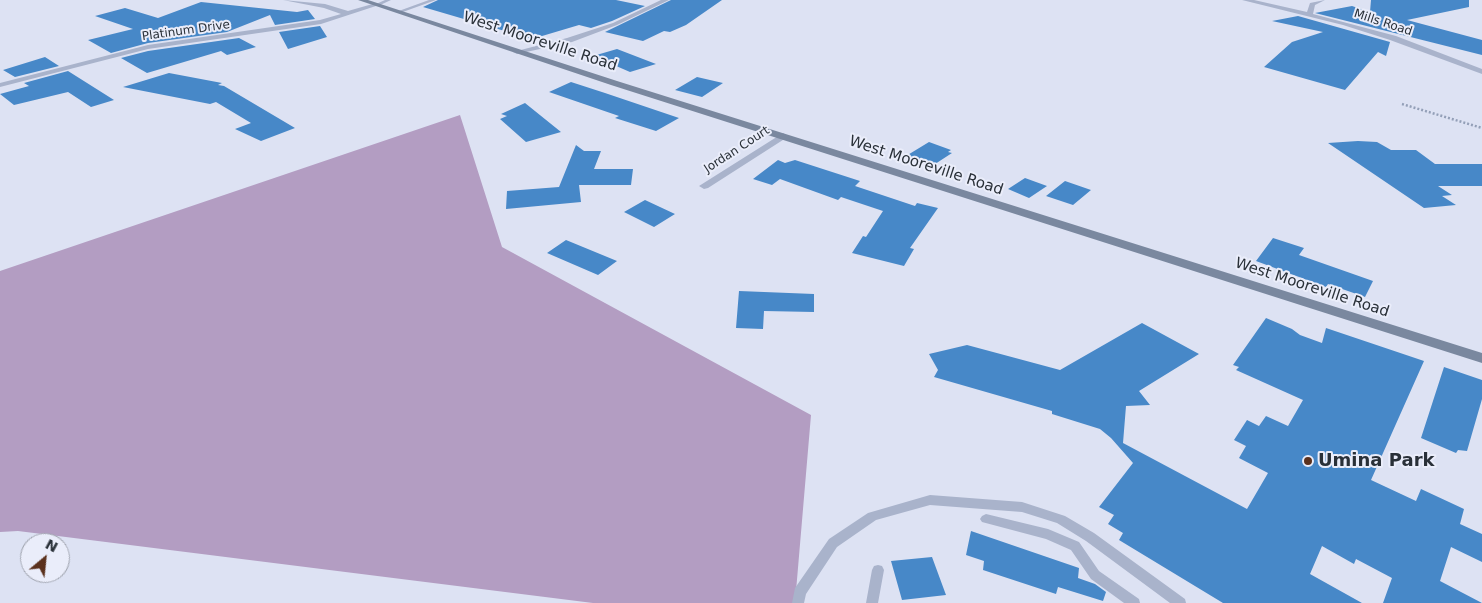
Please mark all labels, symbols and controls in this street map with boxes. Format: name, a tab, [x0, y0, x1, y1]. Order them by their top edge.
street label: Mills Road	[1352, 7, 1414, 39]
street label: West Mooreville Road	[461, 9, 619, 75]
street label: Platinum Drive	[141, 18, 231, 44]
street label: Jordan Court	[702, 124, 772, 176]
street label: West Mooreville Road	[847, 133, 1005, 199]
street label: West Mooreville Road	[1233, 255, 1391, 321]
place label: Umina Park	[1318, 450, 1434, 472]
marker: Umina Park	[1302, 455, 1314, 467]
north arrow	[20, 533, 70, 583]
text: N	[43, 536, 61, 555]

